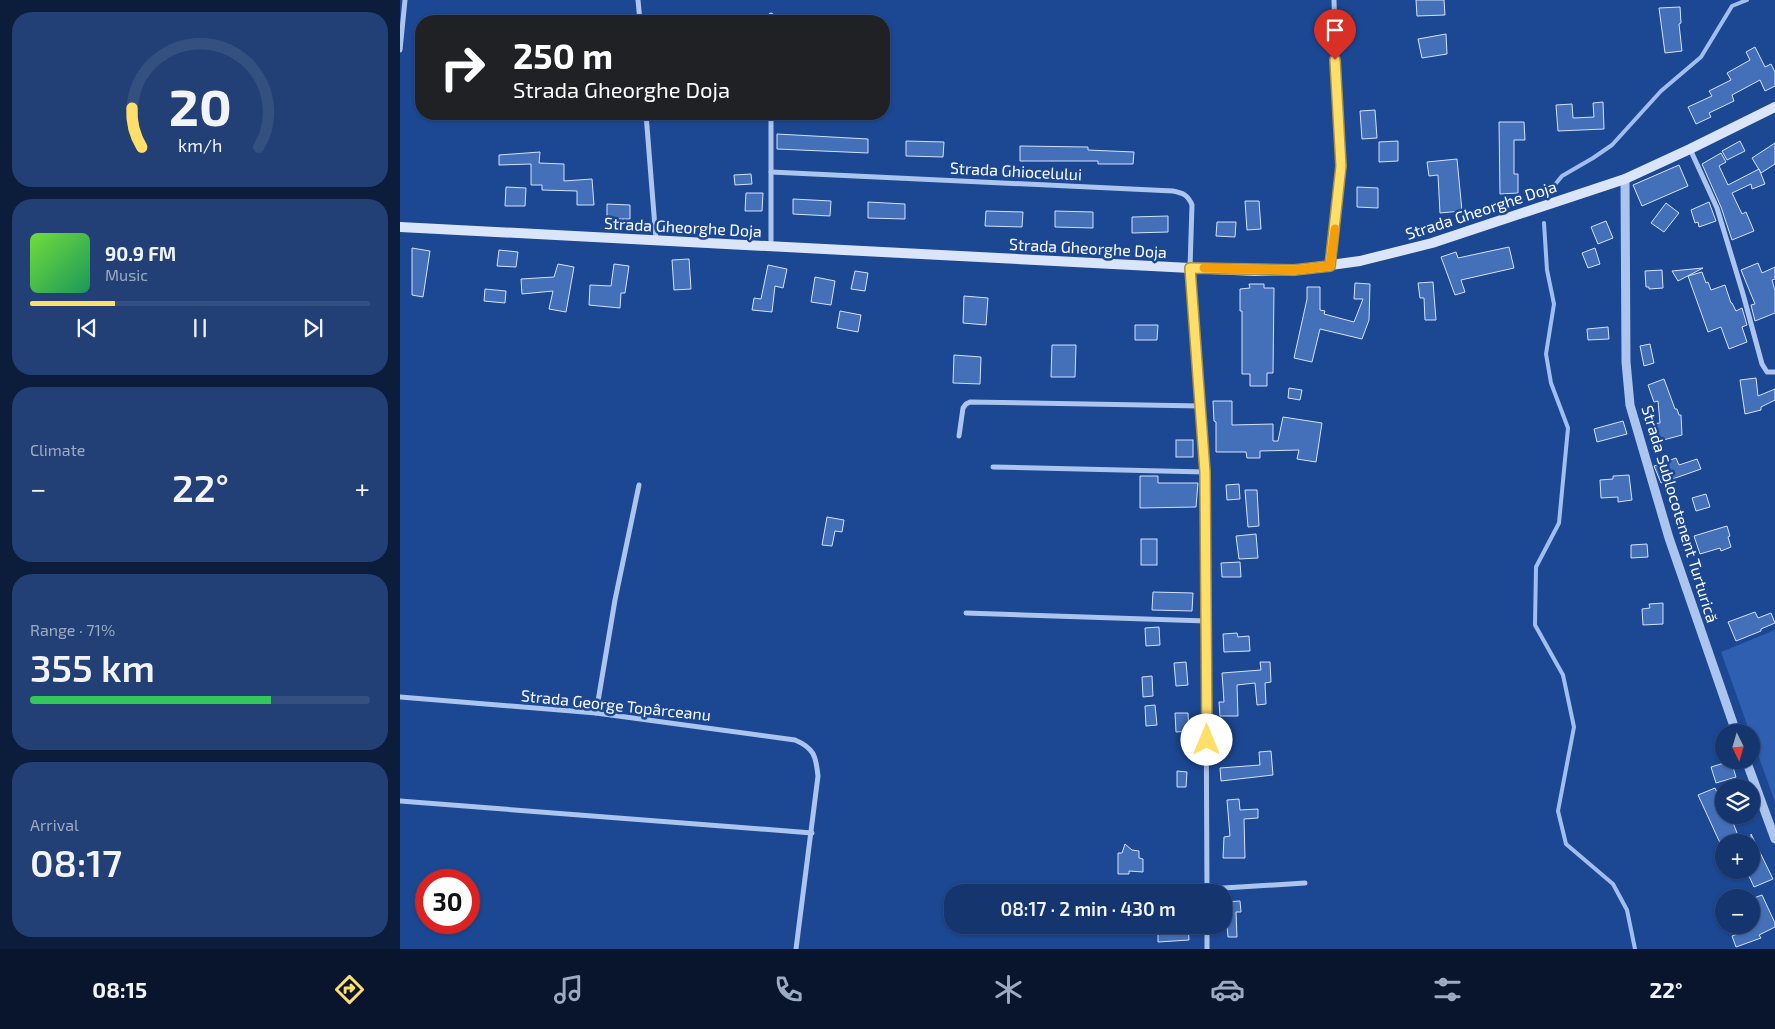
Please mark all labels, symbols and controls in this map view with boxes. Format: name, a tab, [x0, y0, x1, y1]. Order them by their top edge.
pin	[1314, 9, 1356, 60]
icon: arrive	[1321, 16, 1349, 44]
text: 250 m	[513, 34, 613, 76]
icon: right	[430, 35, 495, 100]
text: 20	[168, 74, 232, 136]
text: Strada Gheorghe Doja	[513, 76, 730, 102]
text: km/h	[178, 134, 222, 156]
street label: Strada Ghiocelului	[950, 158, 1082, 183]
street label: Strada Gheorghe Doja	[1403, 176, 1559, 244]
street label: Strada Gheorghe Doja	[604, 213, 762, 241]
street label: Strada Gheorghe Doja	[1009, 234, 1167, 262]
text: 90.9 FM	[105, 242, 176, 265]
text: Music	[105, 265, 148, 284]
icon: previous	[73, 314, 101, 342]
icon: pause	[186, 314, 214, 342]
icon: next	[299, 314, 327, 342]
street label: Strada Sublocotenent Turturică	[1638, 403, 1723, 625]
text: Climate	[30, 440, 85, 459]
text: 22°	[172, 464, 229, 510]
text: −	[30, 471, 46, 505]
text: +	[355, 471, 370, 505]
text: Range · 71%	[30, 620, 115, 639]
text: 355 km	[30, 644, 155, 690]
street label: Strada George Topârceanu	[520, 685, 712, 724]
position arrow	[1180, 713, 1232, 765]
north arrow	[1715, 724, 1760, 769]
map controls	[1715, 724, 1760, 934]
button: layers	[1715, 779, 1760, 824]
text: Arrival	[30, 815, 79, 834]
button: +	[1715, 834, 1760, 879]
text: 08:17	[30, 839, 122, 885]
speed limit sign: 30	[415, 869, 480, 934]
button: −	[1715, 889, 1760, 934]
text: 08:17 · 2 min · 430 m	[1000, 897, 1176, 920]
icon: directions	[332, 972, 367, 1007]
icon: music	[551, 972, 586, 1007]
icon: phone	[771, 972, 806, 1007]
icon: climate	[991, 972, 1026, 1007]
icon: car	[1210, 972, 1245, 1007]
icon: filters	[1430, 972, 1465, 1007]
text: 08:15	[92, 976, 147, 1002]
text: 22°	[1649, 976, 1683, 1002]

